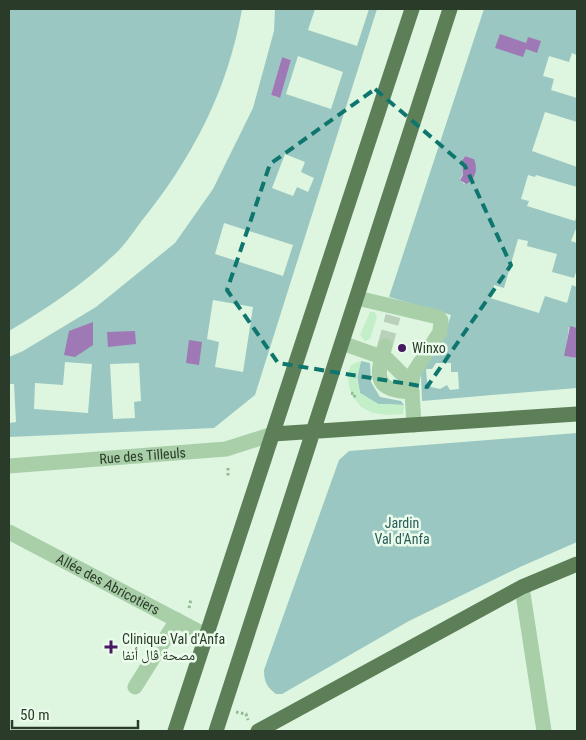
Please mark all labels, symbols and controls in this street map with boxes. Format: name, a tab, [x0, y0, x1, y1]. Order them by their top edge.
place label: Winxo	[412, 340, 446, 356]
marker: Winxo	[396, 342, 408, 354]
street label: Rue des Tilleuls	[99, 444, 186, 467]
park label: Jardin Val d'Anfa	[374, 515, 430, 547]
street label: Allée des Abricotiers	[54, 550, 163, 618]
place label: Clinique Val d'Anfa مصحة ڤال أنفا	[122, 631, 225, 664]
marker: Clinique Val d'Anfa مصحة ڤال أنفا	[104, 640, 118, 654]
scale bar	[12, 698, 139, 730]
text: 50 m	[20, 706, 50, 724]

